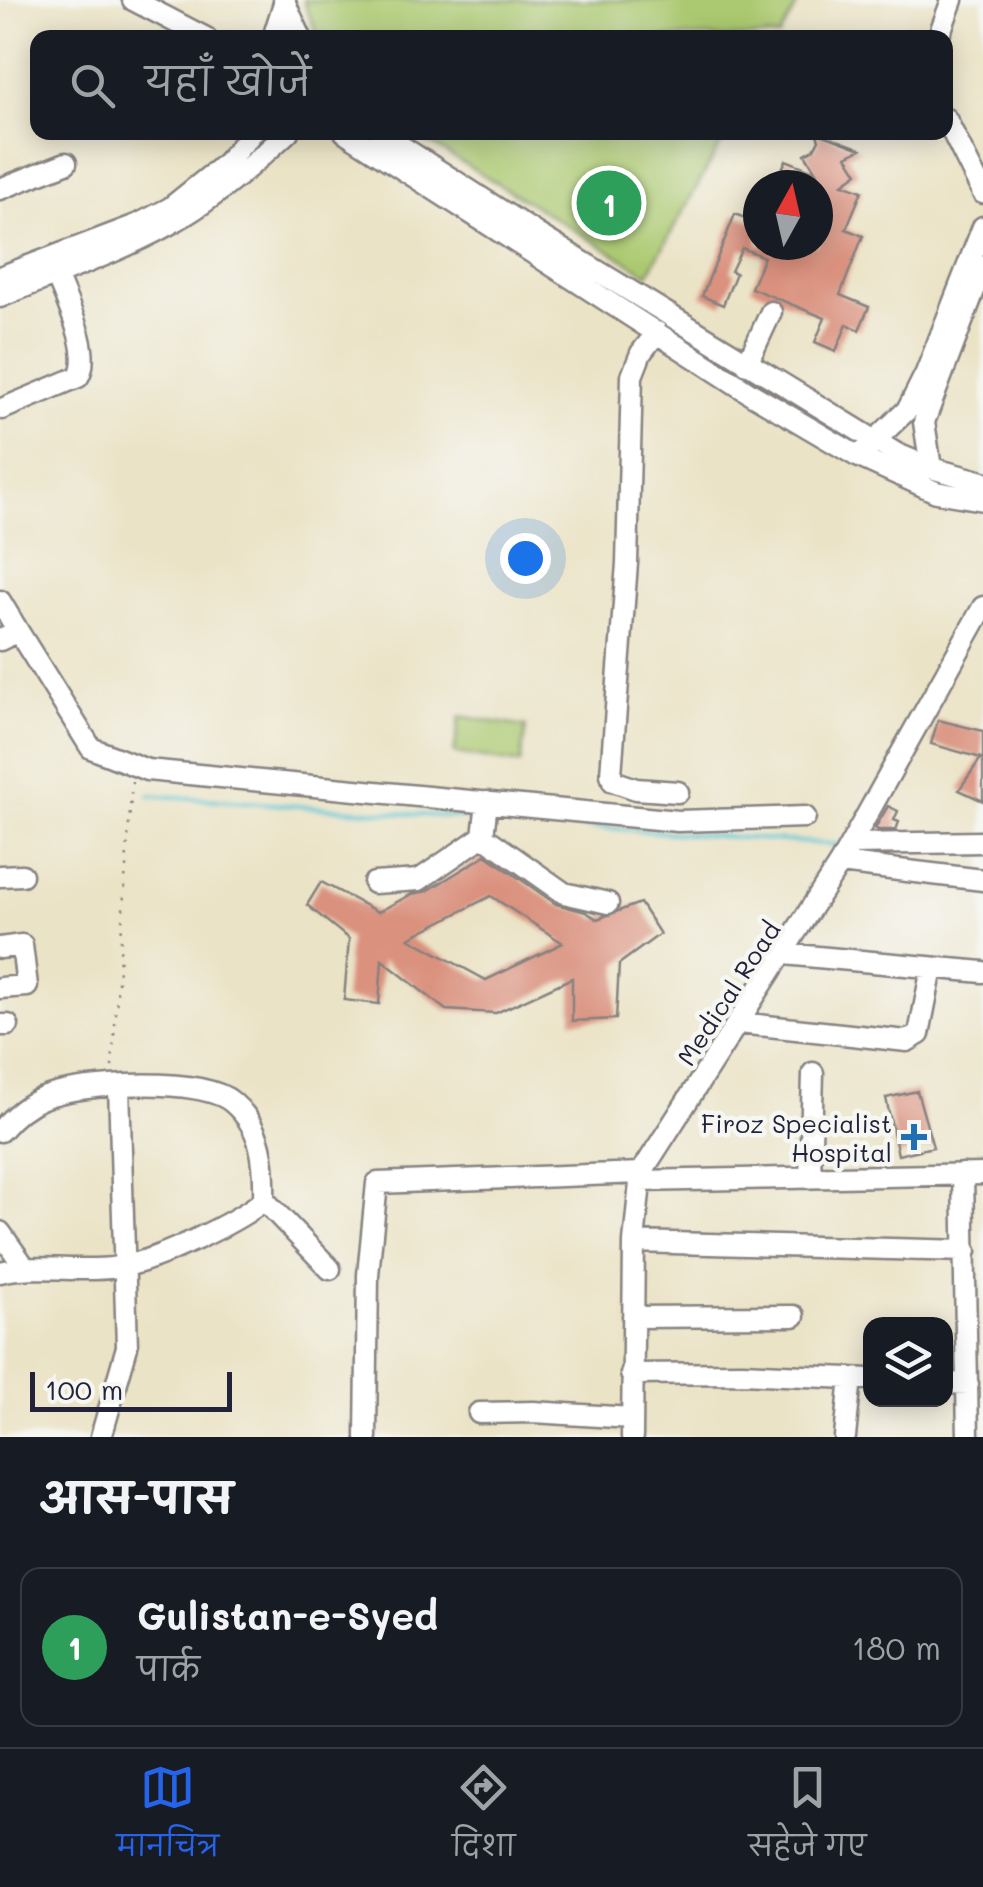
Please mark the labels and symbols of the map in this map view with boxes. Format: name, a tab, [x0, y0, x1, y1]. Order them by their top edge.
pin: 1	[576, 166, 642, 240]
north arrow	[743, 170, 833, 260]
your location	[500, 533, 551, 584]
street label: Medical Road	[669, 915, 787, 1071]
place label: Firoz Specialist Hospital	[701, 1107, 892, 1168]
marker: Firoz Specialist Hospital	[901, 1124, 927, 1150]
scale bar	[30, 1367, 232, 1412]

